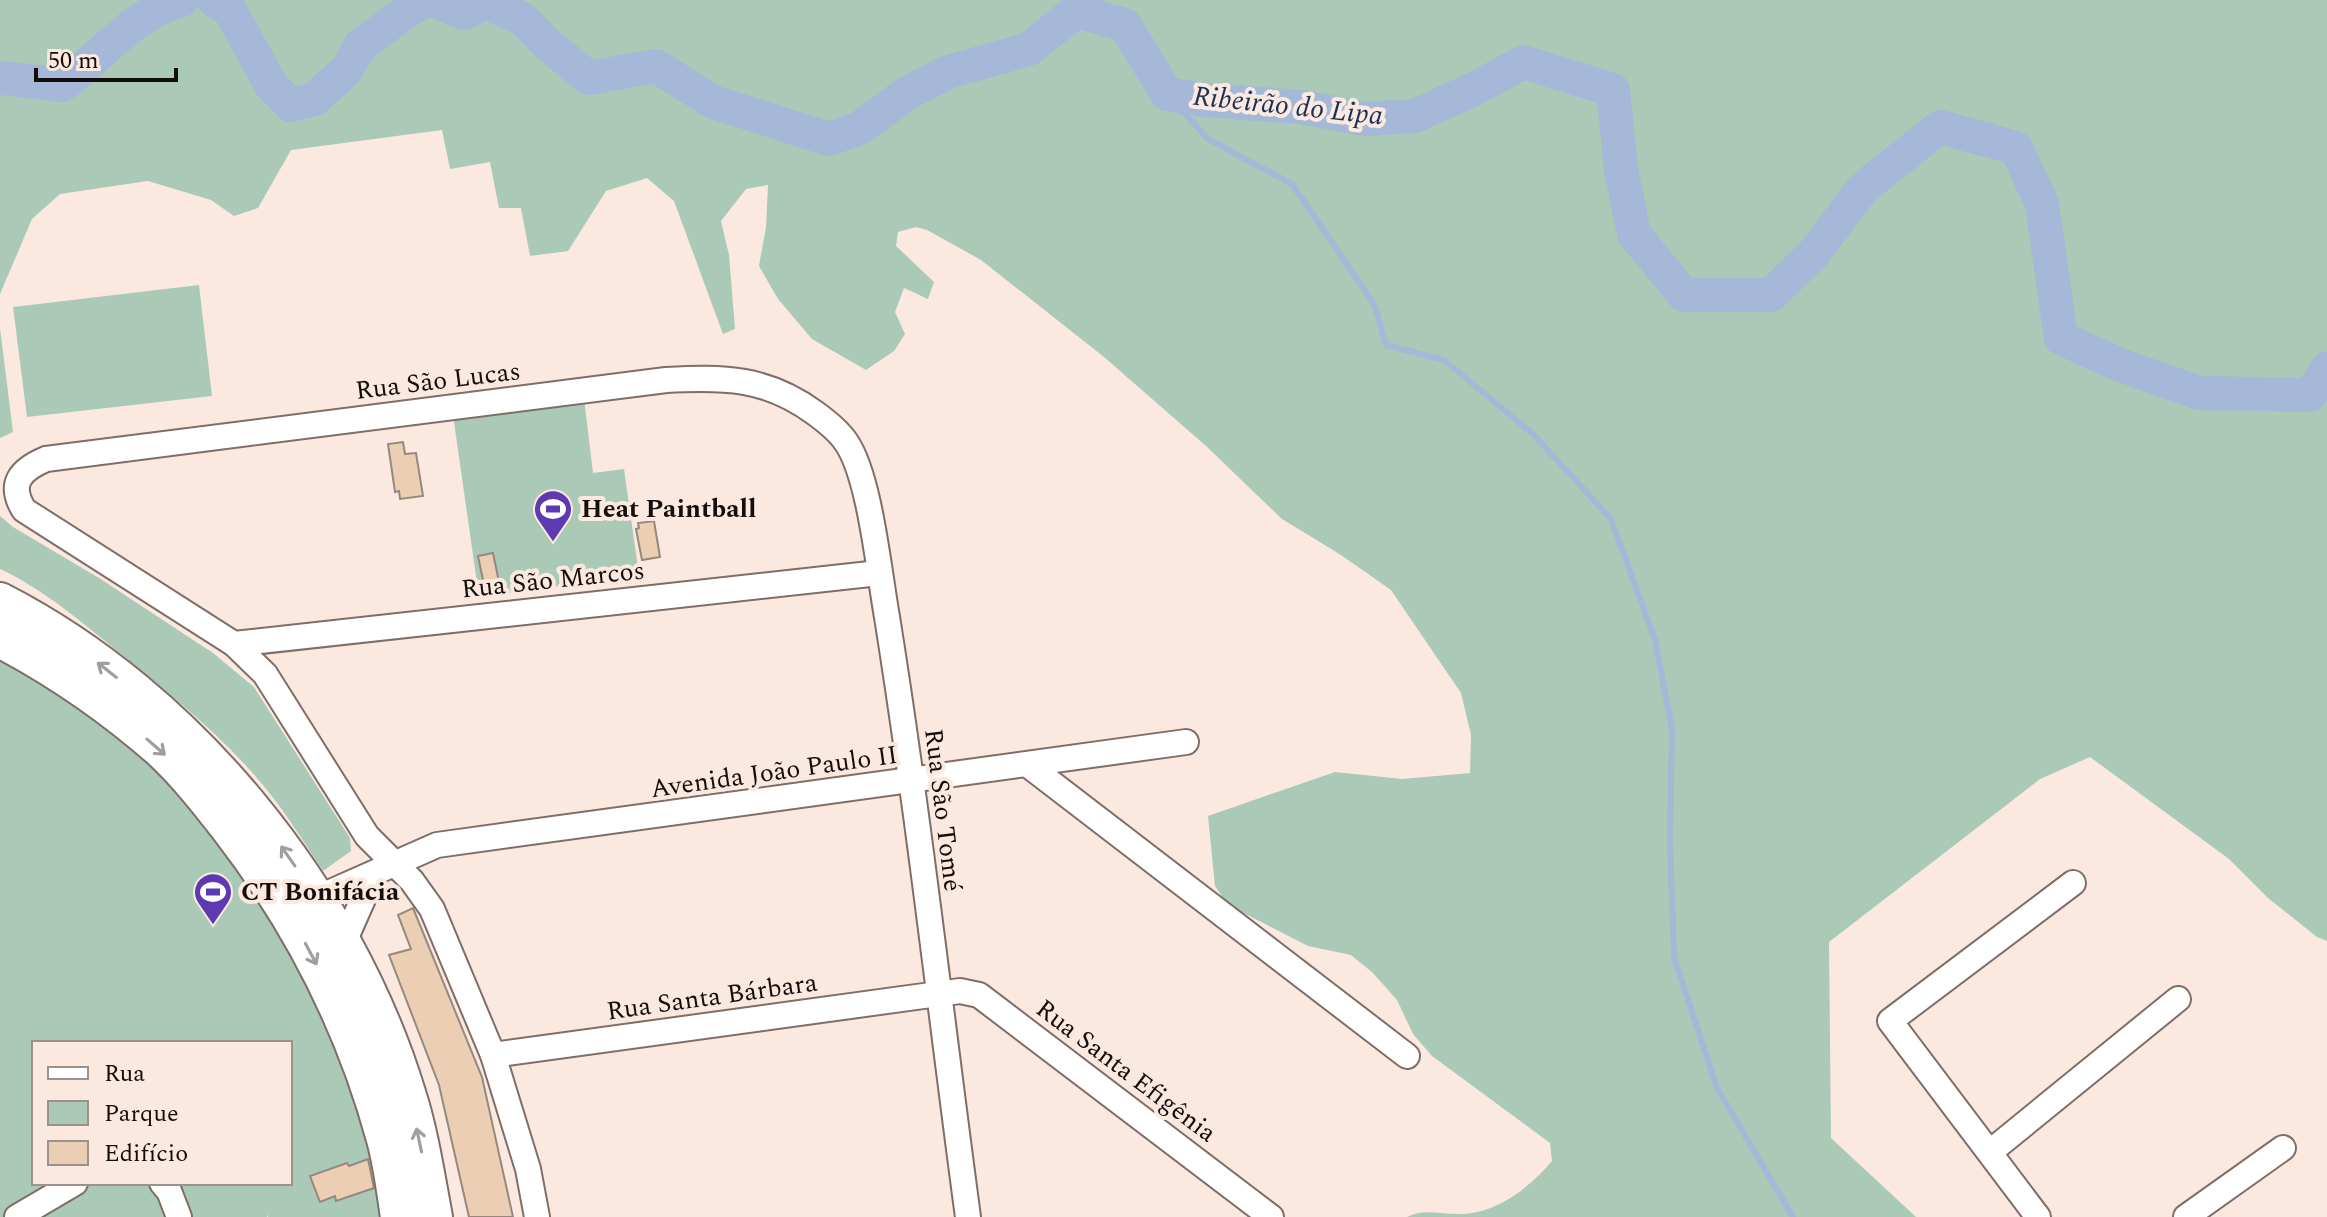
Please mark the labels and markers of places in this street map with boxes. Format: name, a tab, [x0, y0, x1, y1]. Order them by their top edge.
sports icon: Heat Paintball	[532, 488, 574, 543]
place label: Heat Paintball	[581, 489, 757, 529]
sports icon: CT Bonifácia	[192, 871, 234, 926]
place label: CT Bonifácia	[241, 872, 400, 912]

